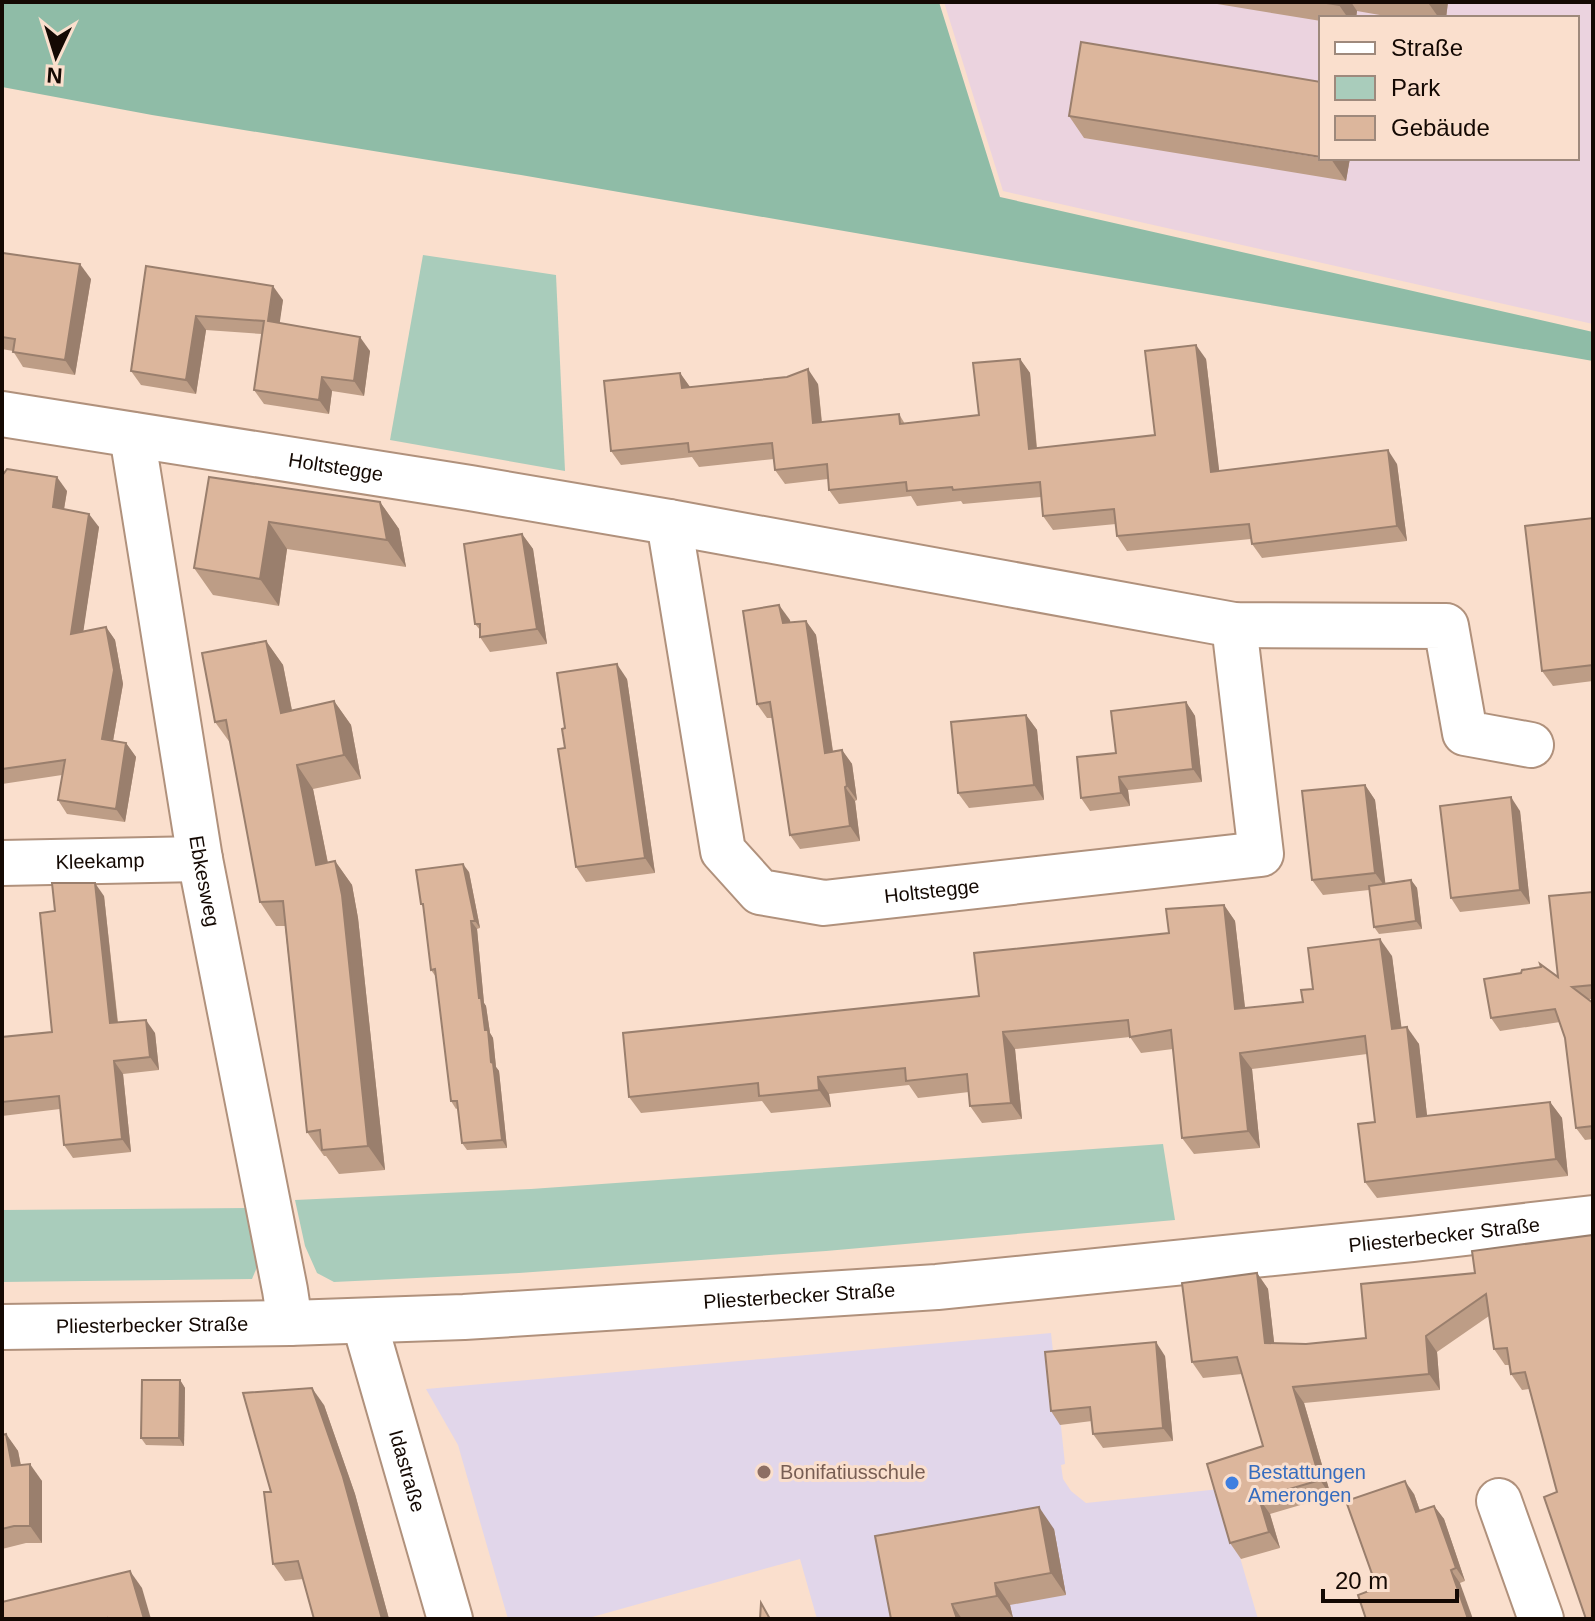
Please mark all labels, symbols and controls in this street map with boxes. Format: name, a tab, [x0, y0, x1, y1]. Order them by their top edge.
north arrow	[16, 16, 96, 96]
legend	[1319, 16, 1579, 160]
text: Straße	[1391, 34, 1463, 61]
text: N	[46, 62, 63, 88]
text: Park	[1391, 74, 1441, 101]
text: Gebäude	[1391, 114, 1490, 141]
street label: Holtstegge	[287, 448, 385, 485]
street label: Ebkesweg	[185, 834, 224, 929]
street label: Kleekamp	[55, 849, 145, 873]
street label: Holtstegge	[883, 875, 981, 907]
street label: Pliesterbecker Straße	[1348, 1213, 1541, 1256]
street label: Pliesterbecker Straße	[702, 1279, 896, 1313]
street label: Pliesterbecker Straße	[56, 1313, 248, 1337]
street label: Idastraße	[385, 1427, 430, 1515]
place label: Bonifatiusschule	[780, 1461, 926, 1483]
place label: Bestattungen Amerongen	[1248, 1461, 1366, 1506]
marker: Bonifatiusschule	[755, 1463, 773, 1481]
marker: Bestattungen Amerongen	[1223, 1474, 1241, 1492]
scale bar	[1323, 1553, 1457, 1603]
text: 20 m	[1335, 1567, 1388, 1594]

